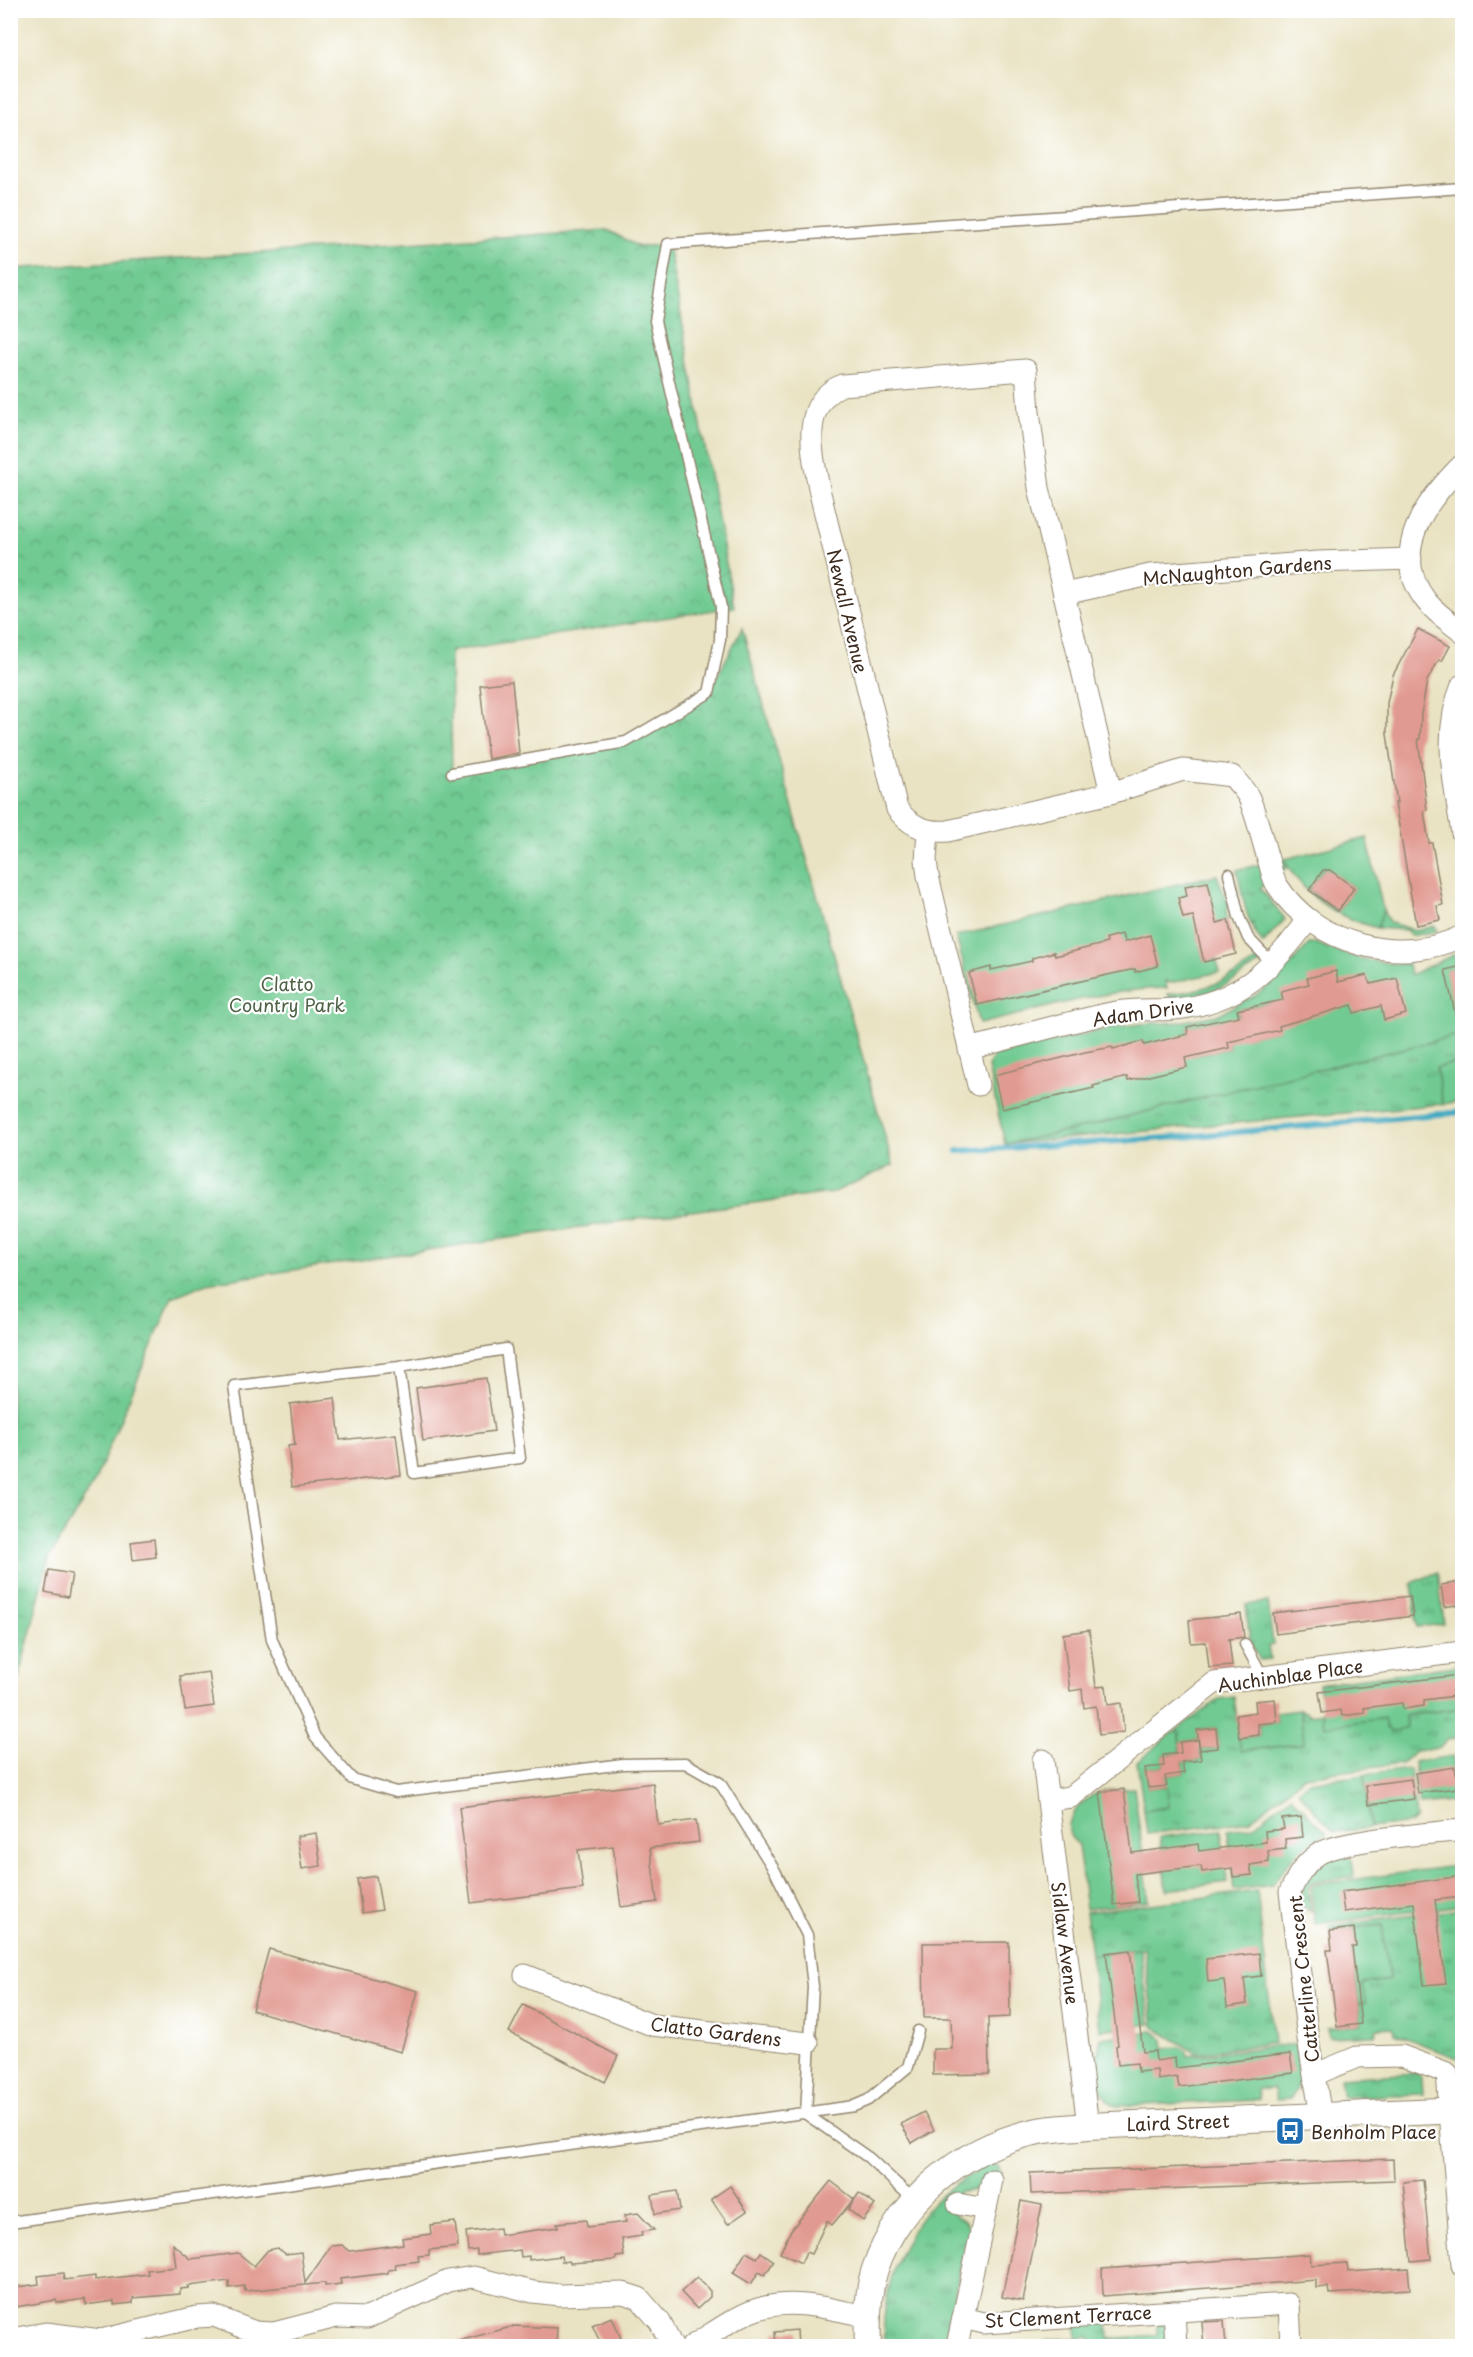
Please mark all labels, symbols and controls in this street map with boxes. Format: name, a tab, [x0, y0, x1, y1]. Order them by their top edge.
street label: Newall Avenue	[821, 546, 875, 676]
street label: McNaughton Gardens	[1141, 548, 1333, 592]
park label: Clatto Country Park	[229, 970, 345, 1018]
street label: Adam Drive	[1091, 992, 1195, 1032]
street label: Auchinblae Place	[1216, 1651, 1364, 1699]
street label: Sidlaw Avenue	[1045, 1880, 1087, 2006]
street label: Catterline Crescent	[1281, 1894, 1325, 2064]
street label: Clatto Gardens	[649, 2010, 783, 2052]
street label: Laird Street	[1126, 2107, 1230, 2137]
bus stop icon: Benholm Place	[1274, 2115, 1306, 2147]
place label: Benholm Place	[1311, 2118, 1437, 2145]
street label: St Clement Terrace	[984, 2298, 1152, 2334]

